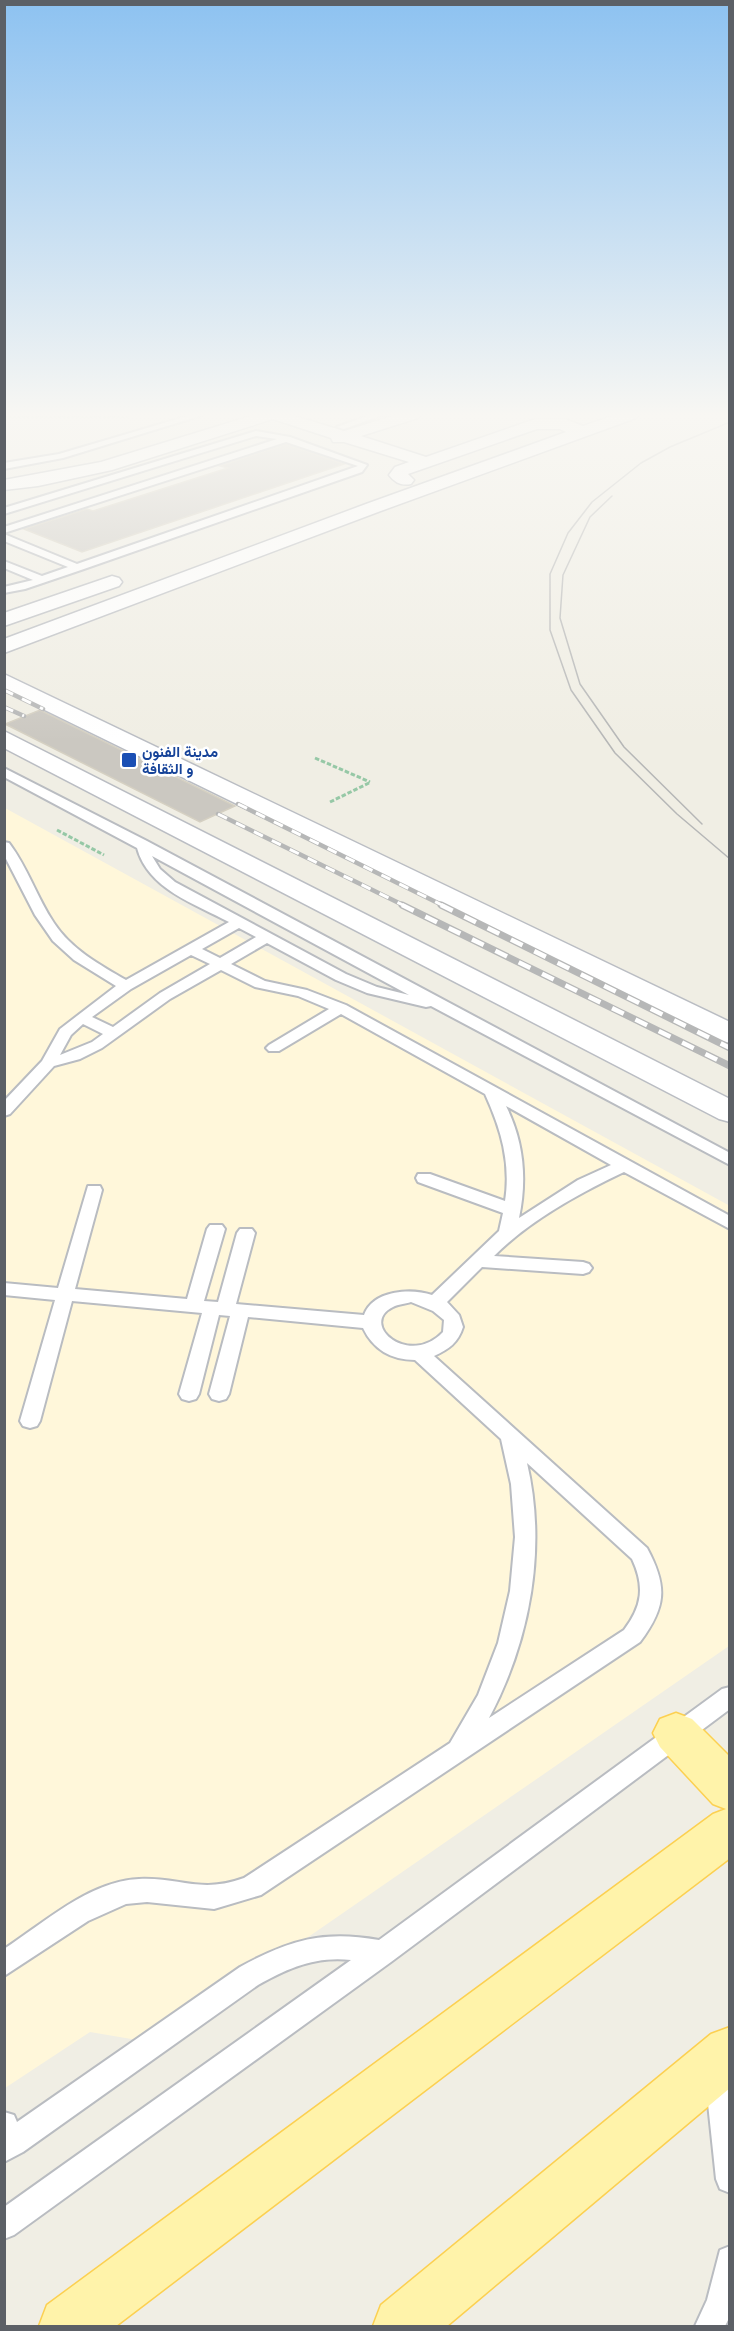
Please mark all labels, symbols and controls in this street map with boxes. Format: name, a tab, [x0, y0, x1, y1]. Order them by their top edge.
place label: مدينة الفنون و الثقافة	[142, 742, 218, 778]
marker: مدينة الفنون و الثقافة	[120, 751, 138, 769]

